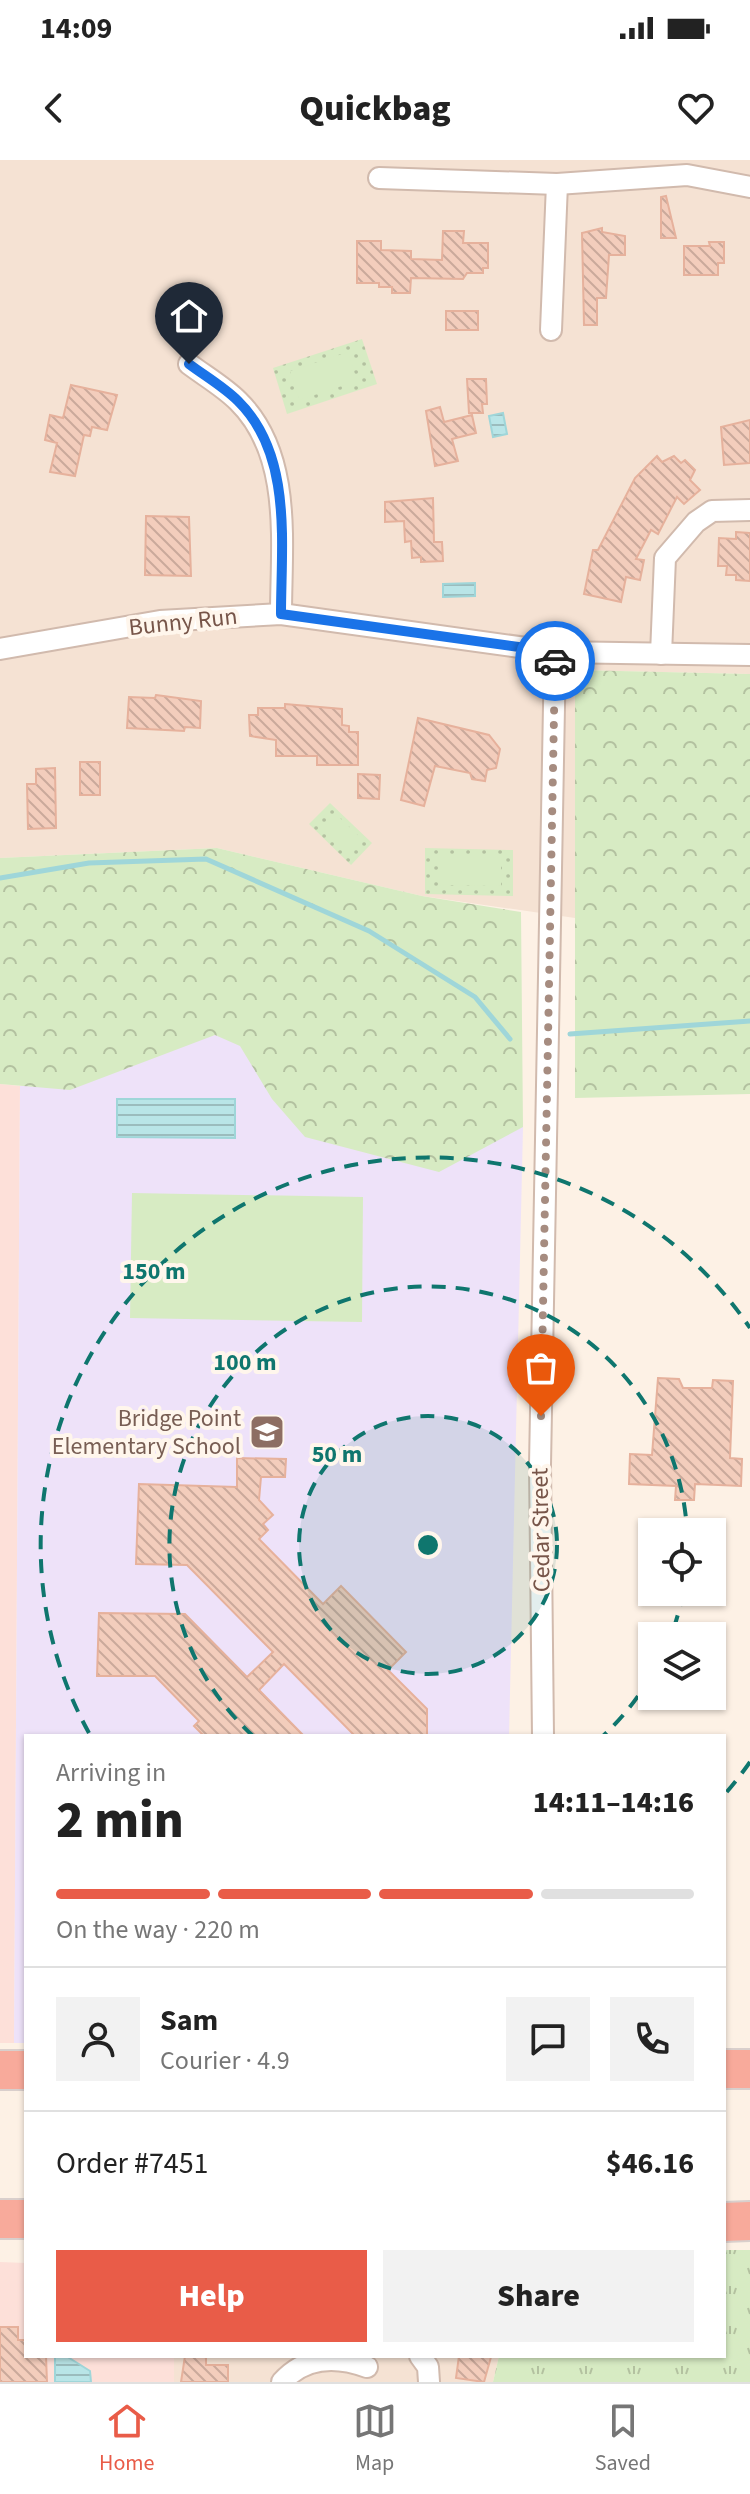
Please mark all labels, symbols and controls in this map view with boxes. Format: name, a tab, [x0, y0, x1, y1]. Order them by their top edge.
text: 14:09	[40, 7, 112, 50]
text: Quickbag	[299, 83, 451, 134]
icon: back	[32, 86, 76, 130]
icon: heart	[674, 86, 718, 130]
pin	[155, 282, 223, 364]
icon: home	[167, 294, 211, 338]
street label: Bunny Run	[127, 599, 239, 645]
courier	[515, 621, 595, 701]
icon: car	[533, 639, 577, 683]
text: 150 m	[122, 1254, 186, 1289]
pin	[507, 1334, 575, 1416]
text: 100 m	[213, 1345, 277, 1380]
icon: bag	[519, 1346, 563, 1390]
place label: Bridge Point Elementary School	[52, 1401, 241, 1464]
school or university icon: Bridge Point Elementary School	[248, 1413, 286, 1451]
text: 50 m	[312, 1437, 362, 1472]
street label: Cedar Street	[522, 1468, 560, 1592]
map controls	[638, 1518, 726, 1710]
button: locate	[638, 1518, 726, 1606]
centre of rings	[414, 1531, 442, 1559]
button: layers	[638, 1622, 726, 1710]
text: Arriving in	[56, 1754, 166, 1791]
text: 14:11–14:16	[533, 1781, 694, 1824]
text: 2 min	[56, 1784, 184, 1858]
text: On the way · 220 m	[56, 1911, 260, 1948]
button: person	[56, 1997, 140, 2081]
button: chat	[506, 1997, 590, 2081]
button: phone	[610, 1997, 694, 2081]
text: Sam	[160, 1999, 218, 2042]
text: Courier · 4.9	[160, 2042, 290, 2079]
text: Order #7451	[56, 2142, 209, 2185]
text: $46.16	[606, 2142, 694, 2185]
button: Help	[56, 2250, 367, 2342]
button: Share	[383, 2250, 694, 2342]
tab: Home	[99, 2399, 154, 2479]
tab: Map	[353, 2399, 397, 2479]
tab: Saved	[595, 2399, 651, 2479]

